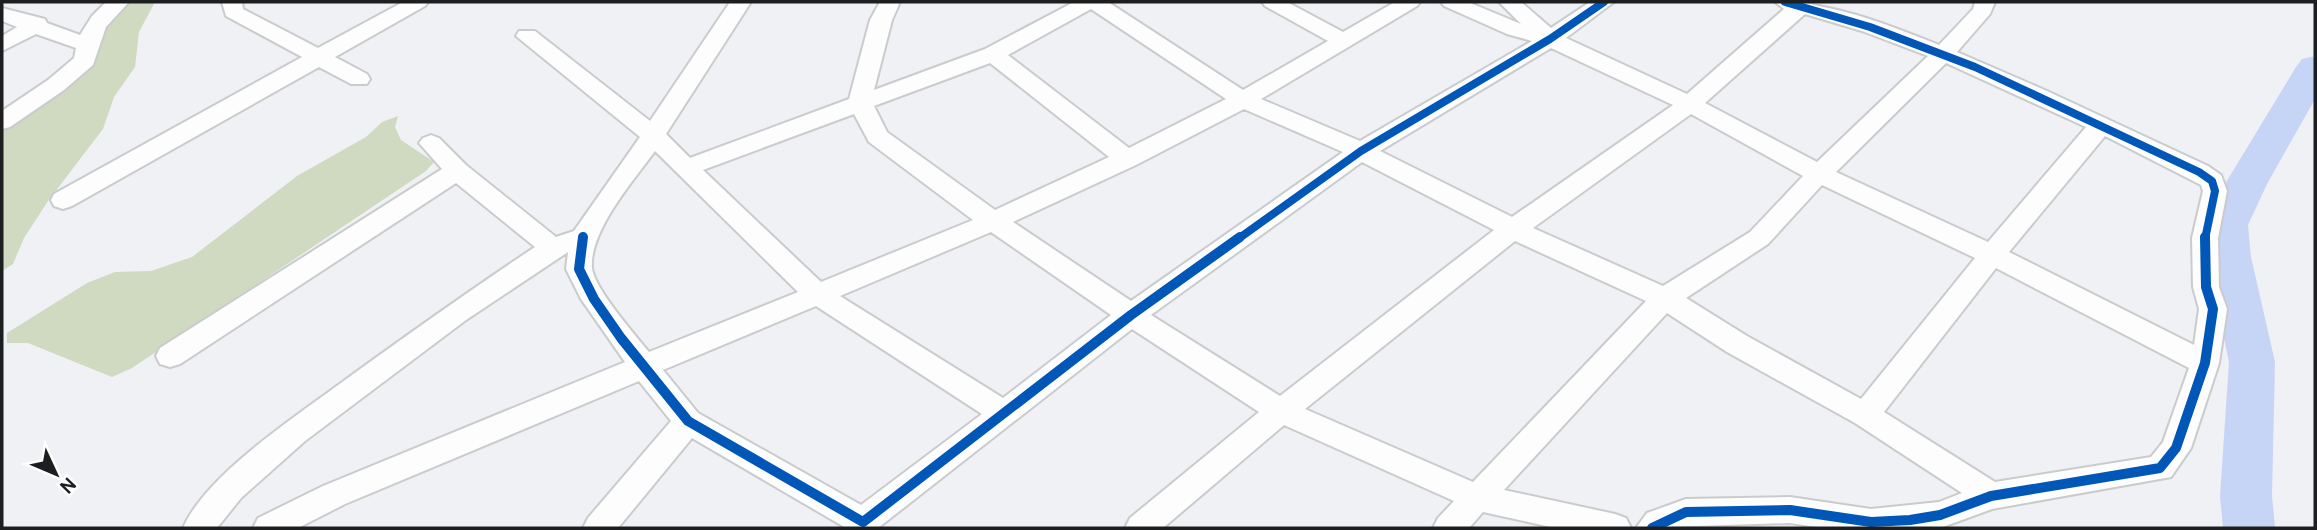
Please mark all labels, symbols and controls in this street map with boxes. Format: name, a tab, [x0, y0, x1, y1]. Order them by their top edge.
north arrow	[21, 439, 91, 509]
text: N	[53, 471, 80, 498]

